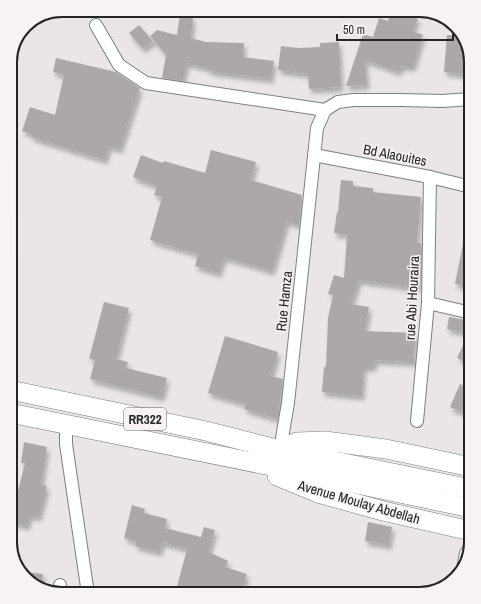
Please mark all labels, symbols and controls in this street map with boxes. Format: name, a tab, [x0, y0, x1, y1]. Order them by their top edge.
scale bar	[337, 16, 453, 42]
text: 50 m	[343, 22, 365, 38]
street label: Bd Alaouites	[362, 140, 429, 170]
street label: rue Abi Houraira	[401, 255, 423, 341]
street label: Rue Hamza	[272, 269, 296, 332]
road number: RR322	[124, 408, 166, 430]
street label: Avenue Moulay Abdellah	[295, 476, 422, 528]

